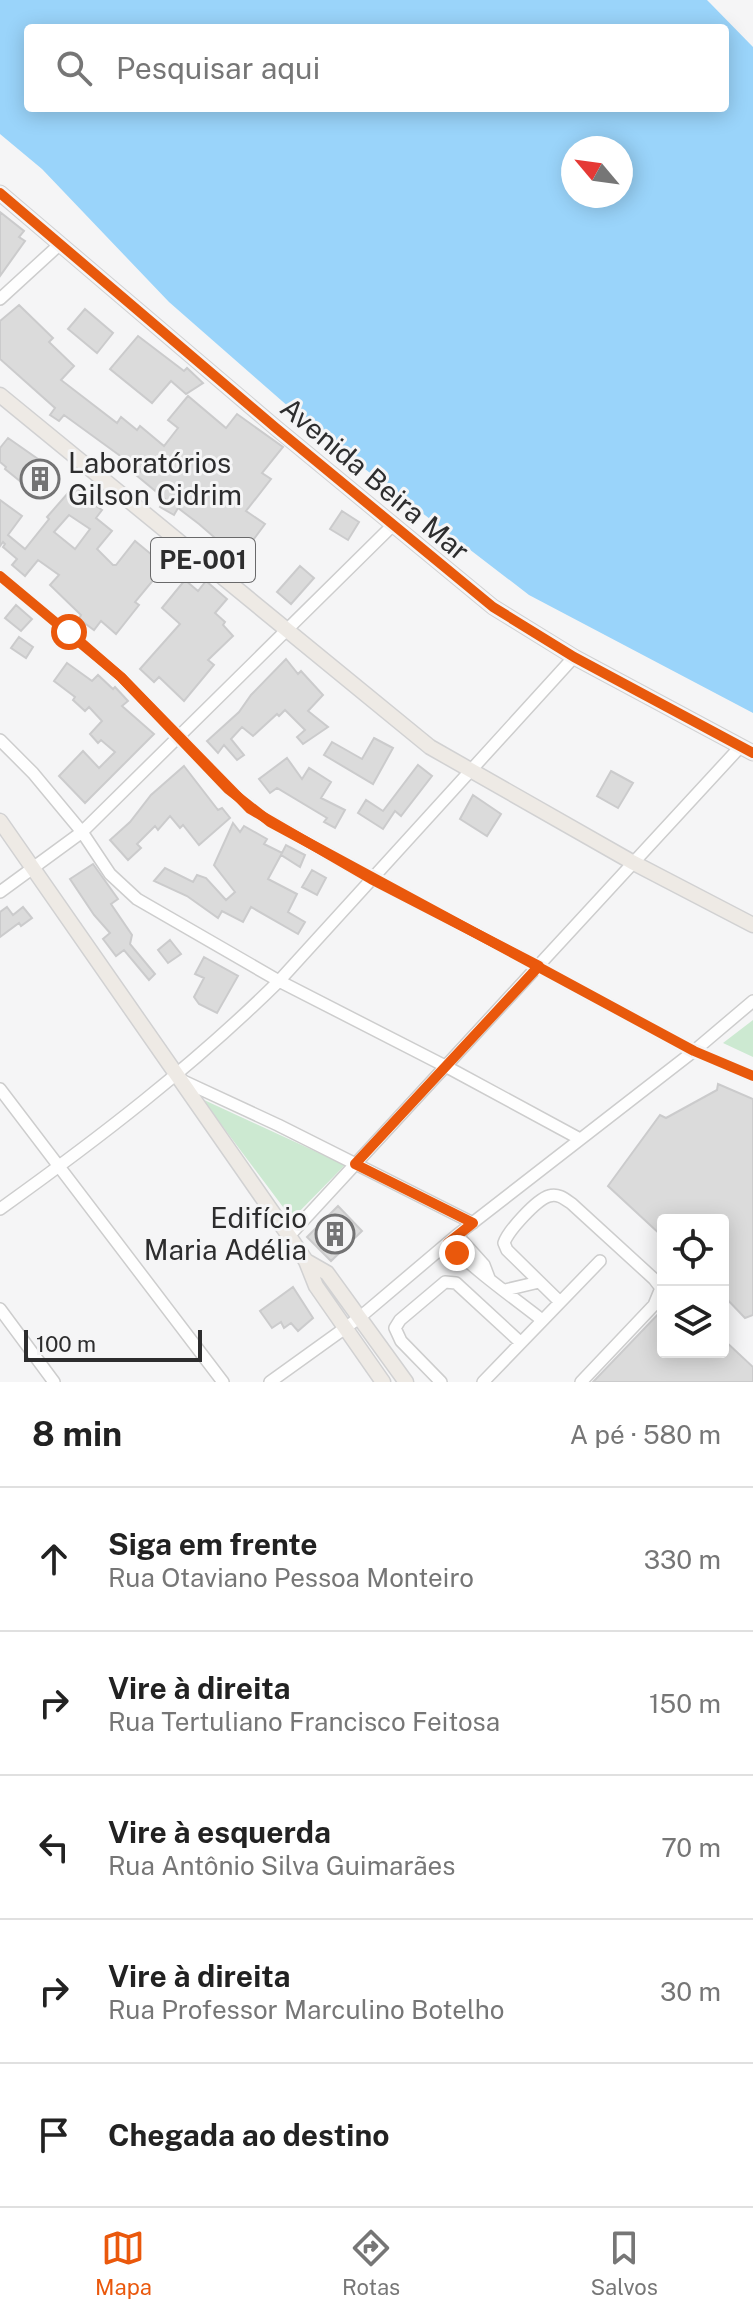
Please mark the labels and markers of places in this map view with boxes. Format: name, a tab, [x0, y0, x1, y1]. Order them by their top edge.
place label: Laboratórios Gilson Cidrim	[68, 446, 242, 511]
building icon: Laboratórios Gilson Cidrim	[19, 458, 61, 500]
place label: Edifício Maria Adélia	[144, 1201, 307, 1266]
building icon: Edifício Maria Adélia	[314, 1213, 356, 1255]

